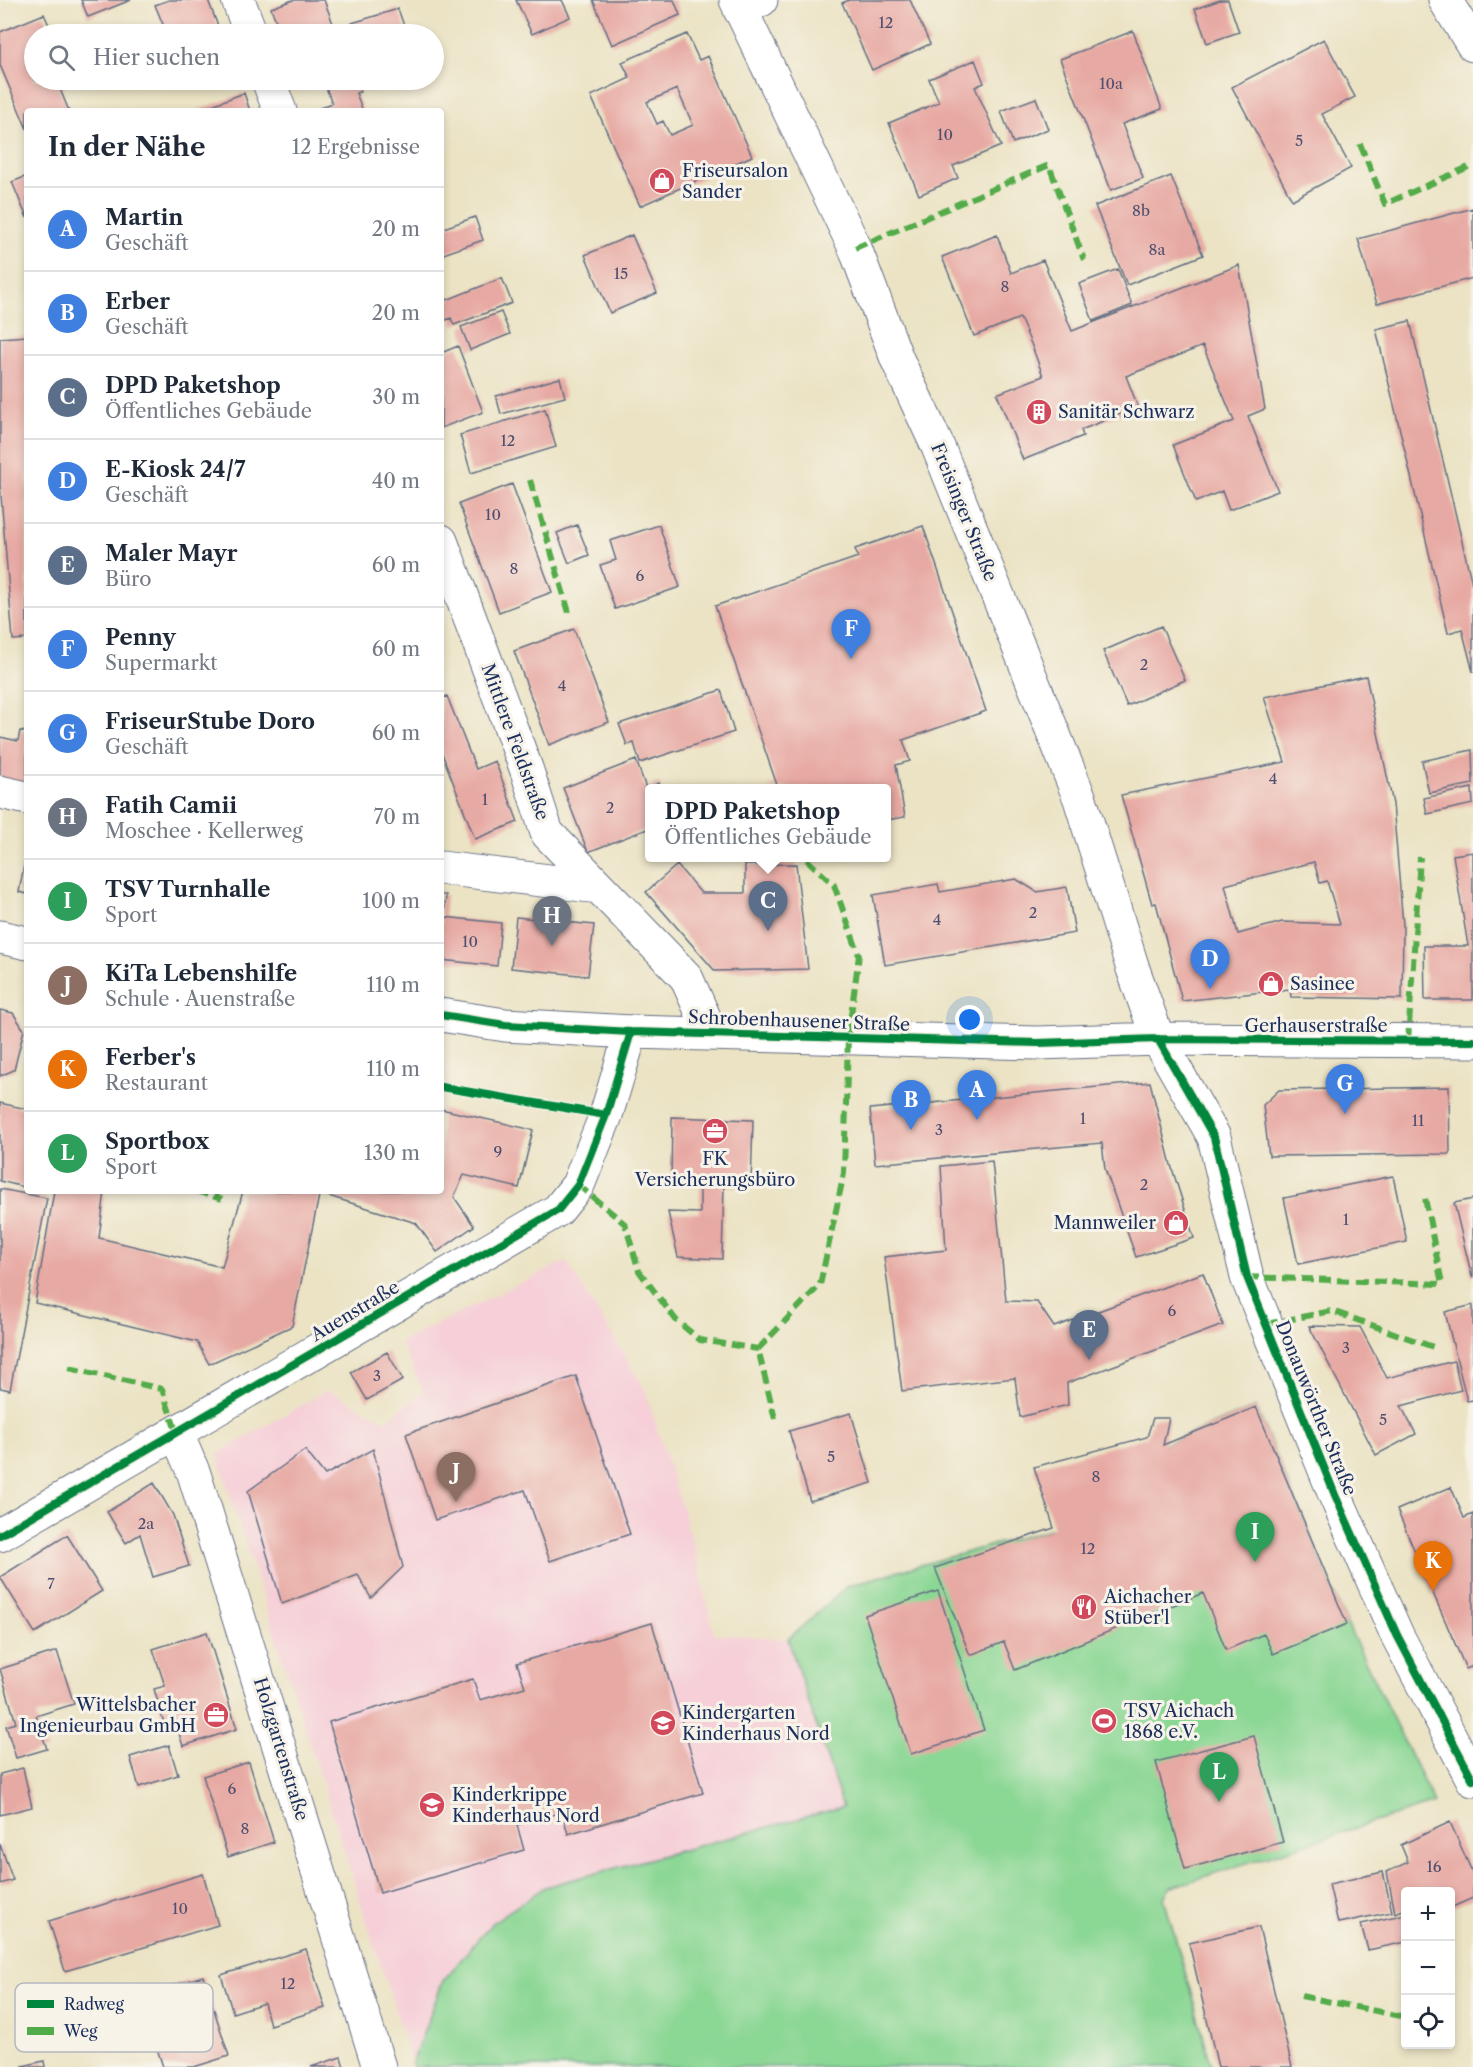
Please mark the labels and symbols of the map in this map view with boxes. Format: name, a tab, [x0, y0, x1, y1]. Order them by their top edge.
house number: 12	[879, 13, 893, 32]
house number: 10a	[1099, 74, 1123, 93]
house number: 10	[937, 125, 953, 144]
house number: 5	[1295, 131, 1303, 150]
place label: Friseursalon Sander	[682, 160, 788, 203]
shop icon: Friseursalon Sander	[647, 166, 677, 196]
house number: 8b	[1132, 201, 1150, 220]
house number: 8a	[1149, 240, 1165, 259]
house number: 15	[614, 264, 628, 283]
house number: 8	[1001, 277, 1010, 296]
building icon: Sanitär Schwarz	[1024, 397, 1054, 427]
place label: Sanitär Schwarz	[1058, 401, 1195, 423]
house number: 12	[501, 431, 515, 450]
street label: Freisinger Straße	[926, 440, 1002, 584]
house number: 10	[485, 505, 501, 524]
house number: 8	[510, 559, 519, 578]
house number: 6	[636, 566, 645, 585]
pin: F	[832, 610, 870, 659]
house number: 2	[1140, 655, 1148, 674]
street label: Mittlere Feldstraße	[476, 661, 554, 823]
house number: 4	[558, 676, 566, 695]
house number: 4	[1269, 769, 1277, 788]
house number: 1	[482, 790, 489, 809]
house number: 2	[606, 798, 614, 817]
pin: C	[748, 882, 788, 931]
pin: H	[532, 896, 572, 946]
house number: 2	[1029, 903, 1037, 922]
house number: 4	[933, 910, 941, 929]
house number: 10	[462, 932, 478, 951]
pin: D	[1190, 940, 1230, 989]
shop icon: Sasinee	[1256, 969, 1286, 999]
place label: Sasinee	[1290, 973, 1355, 995]
your location	[955, 1005, 984, 1034]
street label: Schrobenhausener Straße	[688, 1006, 910, 1036]
street label: Gerhauserstraße	[1244, 1015, 1388, 1037]
pin: G	[1326, 1064, 1364, 1114]
pin: A	[958, 1070, 996, 1120]
pin: B	[892, 1080, 930, 1130]
house number: 1	[1080, 1109, 1087, 1128]
house number: 11	[1412, 1111, 1425, 1130]
office icon: FK Versicherungsbüro	[700, 1116, 730, 1146]
house number: 3	[935, 1120, 943, 1139]
house number: 9	[494, 1142, 502, 1161]
place label: FK Versicherungsbüro	[634, 1148, 795, 1191]
house number: 2	[1140, 1175, 1148, 1194]
shop icon: Mannweiler	[1161, 1208, 1191, 1238]
house number: 1	[1343, 1210, 1350, 1229]
place label: Mannweiler	[1053, 1212, 1156, 1234]
street label: Auenstraße	[306, 1276, 403, 1346]
house number: 6	[1168, 1301, 1177, 1320]
pin: E	[1070, 1310, 1108, 1360]
street label: Donauwörther Straße	[1271, 1317, 1361, 1499]
house number: 3	[1342, 1338, 1350, 1357]
house number: 3	[373, 1366, 381, 1385]
house number: 5	[1379, 1410, 1387, 1429]
house number: 5	[827, 1447, 835, 1466]
pin: J	[436, 1452, 476, 1502]
house number: 8	[1092, 1467, 1101, 1486]
pin: I	[1236, 1512, 1274, 1562]
house number: 2a	[138, 1514, 154, 1533]
house number: 12	[1081, 1539, 1095, 1558]
pin: K	[1414, 1542, 1452, 1591]
house number: 7	[47, 1574, 55, 1593]
place label: Aichacher Stüber'l	[1103, 1586, 1192, 1629]
restaurant icon: Aichacher Stüber'l	[1069, 1592, 1099, 1622]
street label: Holzgartenstraße	[249, 1675, 313, 1823]
place label: Wittelsbacher Ingenieurbau GmbH	[20, 1694, 196, 1737]
office icon: Wittelsbacher Ingenieurbau GmbH	[201, 1700, 231, 1730]
place label: TSV Aichach 1868 e.V.	[1124, 1700, 1234, 1743]
place label: Kindergarten Kinderhaus Nord	[682, 1702, 830, 1745]
sports icon: TSV Aichach 1868 e.V.	[1089, 1706, 1119, 1736]
school or university icon: Kindergarten Kinderhaus Nord	[648, 1708, 678, 1738]
pin: L	[1200, 1752, 1238, 1802]
house number: 6	[228, 1779, 237, 1798]
place label: Kinderkrippe Kinderhaus Nord	[452, 1784, 600, 1827]
school or university icon: Kinderkrippe Kinderhaus Nord	[417, 1790, 447, 1820]
house number: 8	[241, 1819, 250, 1838]
house number: 16	[1426, 1857, 1442, 1876]
house number: 10	[172, 1899, 188, 1918]
house number: 12	[281, 1974, 295, 1993]
legend	[15, 1983, 213, 2052]
text: Radweg	[64, 1994, 124, 2014]
text: Weg	[63, 2021, 98, 2041]

